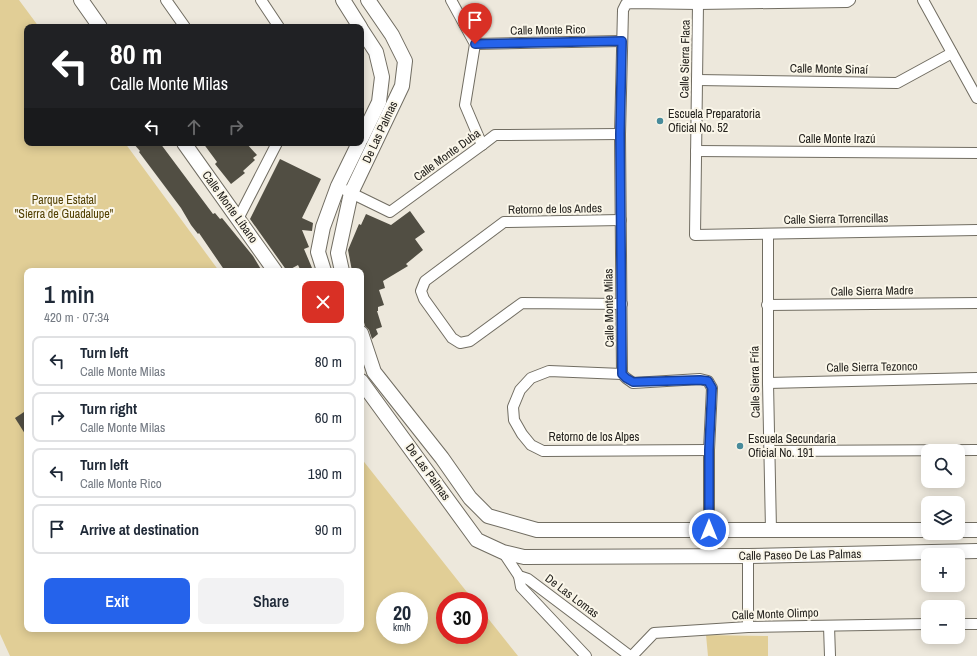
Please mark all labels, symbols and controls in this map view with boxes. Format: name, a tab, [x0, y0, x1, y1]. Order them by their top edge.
pin	[458, 3, 492, 44]
icon: arrive	[464, 9, 486, 31]
street label: Calle Sierra Flaca	[676, 19, 694, 99]
street label: Calle Monte Rico	[510, 21, 586, 39]
text: 80 m	[110, 35, 162, 73]
icon: left	[44, 40, 96, 92]
street label: Calle Monte Sinaí	[790, 60, 869, 78]
text: Calle Monte Milas	[110, 71, 228, 96]
street label: De Las Palmas	[359, 98, 401, 166]
place label: Escuela Preparatoria Oficial No. 52	[668, 106, 761, 136]
icon: left	[141, 116, 163, 138]
icon: ahead	[183, 116, 205, 138]
icon: right	[225, 116, 247, 138]
marker: Escuela Preparatoria Oficial No. 52	[655, 116, 665, 126]
street label: Calle Monte Duba	[410, 125, 484, 185]
street label: Calle Monte Irazú	[798, 131, 876, 147]
street label: Calle Monte Líbano	[198, 168, 262, 246]
park label: Parque Estatal "Sierra de Guadalupe"	[15, 192, 114, 222]
street label: Retorno de los Andes	[508, 200, 602, 218]
street label: Calle Sierra Torrencillas	[783, 210, 889, 228]
street label: Calle Monte Milas	[600, 268, 618, 348]
text: 1 min	[44, 278, 95, 310]
button: close	[302, 281, 344, 323]
street label: Calle Sierra Madre	[831, 282, 913, 300]
text: 420 m · 07:34	[44, 309, 109, 326]
text: Turn left	[80, 342, 128, 363]
street label: Calle Sierra Fría	[746, 345, 764, 418]
icon: left	[46, 350, 68, 372]
text: 80 m	[315, 351, 342, 372]
street label: Calle Sierra Tezonco	[826, 358, 918, 376]
text: Calle Monte Milas	[80, 363, 165, 380]
text: Turn right	[80, 398, 137, 419]
icon: right	[46, 406, 68, 428]
text: 60 m	[315, 407, 342, 428]
text: Calle Monte Milas	[80, 419, 165, 436]
street label: Retorno de los Alpes	[549, 429, 639, 445]
place label: Escuela Secundaria Oficial No. 191	[748, 431, 837, 461]
street label: De Las Palmas	[402, 440, 454, 504]
marker: Escuela Secundaria Oficial No. 191	[735, 441, 745, 451]
map controls	[921, 444, 965, 644]
button: search	[921, 444, 965, 488]
text: Turn left	[80, 454, 128, 475]
icon: left	[46, 462, 68, 484]
text: 190 m	[308, 463, 342, 484]
text: Calle Monte Rico	[80, 475, 162, 492]
button: layers	[921, 496, 965, 540]
position arrow	[688, 509, 730, 551]
icon: arrive	[46, 518, 68, 540]
text: Arrive at destination	[80, 519, 199, 540]
text: 90 m	[315, 519, 342, 540]
street label: Calle Paseo De Las Palmas	[739, 546, 861, 564]
button: +	[921, 548, 965, 592]
street label: De Las Lomas	[542, 571, 602, 622]
button: Exit	[44, 578, 190, 624]
button: Share	[198, 578, 344, 624]
speed limit sign: 30	[436, 592, 488, 644]
text: 20	[393, 599, 411, 626]
button: −	[921, 600, 965, 644]
street label: Calle Monte Olimpo	[731, 604, 819, 624]
text: km/h	[393, 621, 411, 634]

